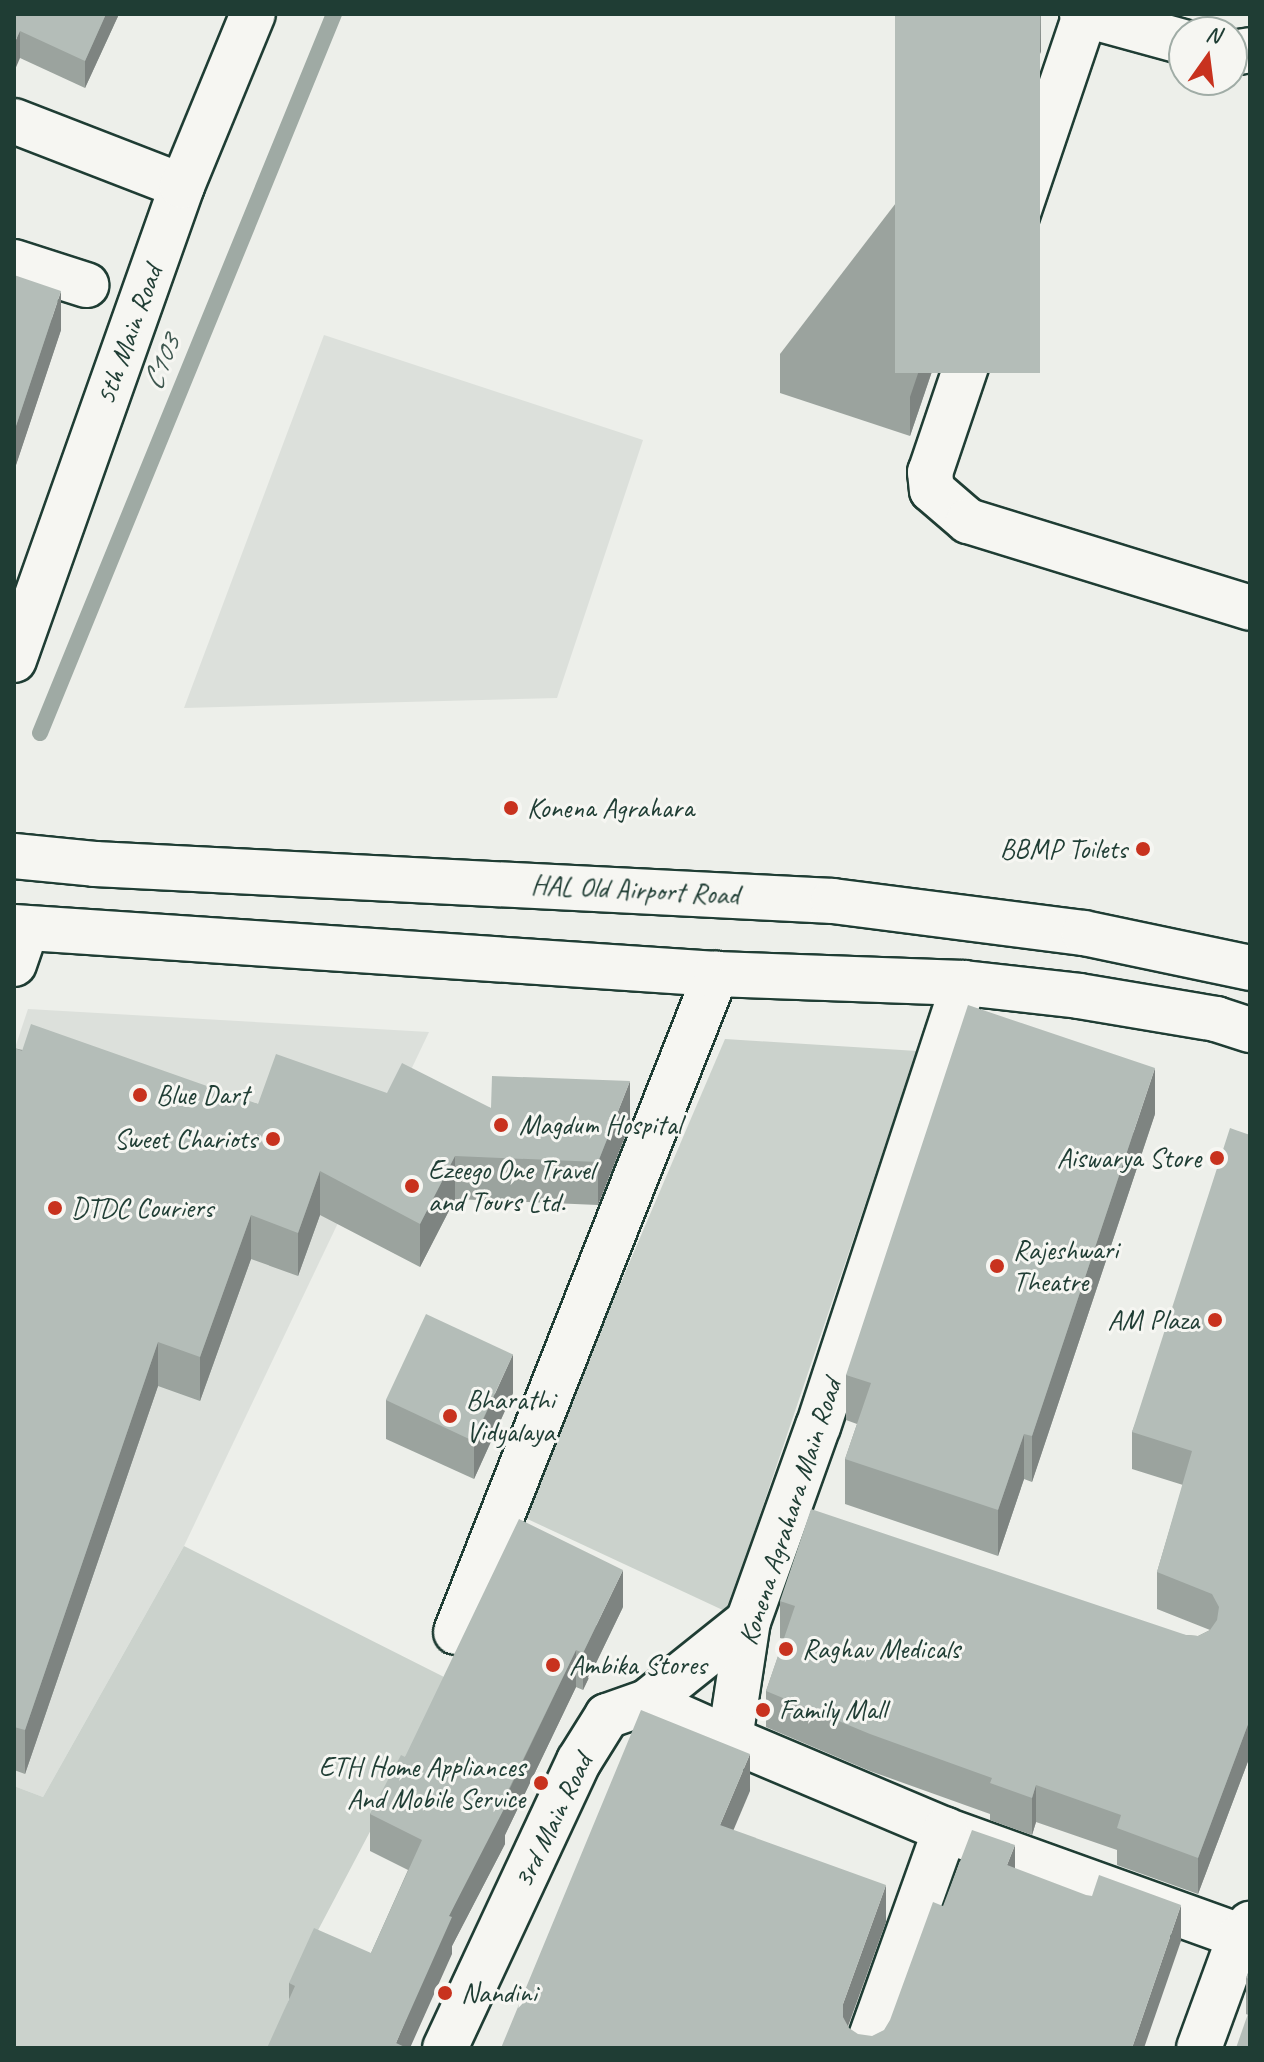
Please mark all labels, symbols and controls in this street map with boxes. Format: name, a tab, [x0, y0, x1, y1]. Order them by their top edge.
north arrow	[1168, 16, 1248, 96]
text: N	[1203, 19, 1223, 50]
street label: 5th Main Road	[88, 261, 170, 409]
water label: C103	[134, 331, 188, 395]
place label: Konena Agrahara	[527, 791, 694, 825]
marker: Konena Agrahara	[502, 799, 520, 817]
place label: BBMP Toilets	[1000, 832, 1127, 866]
marker: BBMP Toilets	[1134, 840, 1152, 858]
street label: HAL Old Airport Road	[530, 868, 740, 912]
place label: Blue Dart	[156, 1078, 250, 1112]
marker: Blue Dart	[131, 1086, 149, 1104]
place label: Magdum Hospital	[519, 1108, 682, 1142]
marker: Magdum Hospital	[490, 1114, 512, 1136]
place label: Sweet Chariots	[113, 1122, 257, 1156]
marker: Sweet Chariots	[264, 1130, 282, 1148]
place label: Aiswarya Store	[1056, 1141, 1201, 1175]
marker: Aiswarya Store	[1208, 1149, 1226, 1167]
place label: Ezeego One Travel and Tours Ltd.	[428, 1153, 595, 1219]
marker: Ezeego One Travel and Tours Ltd.	[403, 1177, 421, 1195]
place label: DTDC Couriers	[71, 1191, 213, 1225]
marker: DTDC Couriers	[46, 1199, 64, 1217]
place label: Rajeshwari Theatre	[1013, 1233, 1118, 1299]
marker: Rajeshwari Theatre	[988, 1257, 1006, 1275]
place label: AM Plaza	[1107, 1303, 1199, 1337]
marker: AM Plaza	[1206, 1311, 1224, 1329]
street label: Konena Agrahara Main Road	[731, 1375, 849, 1649]
place label: Bharathi Vidyalaya	[466, 1383, 555, 1449]
marker: Bharathi Vidyalaya	[441, 1407, 459, 1425]
place label: Raghav Medicals	[802, 1632, 960, 1666]
marker: Raghav Medicals	[777, 1640, 795, 1658]
place label: Ambika Stores	[569, 1648, 706, 1682]
marker: Ambika Stores	[544, 1656, 562, 1674]
place label: Family Mall	[779, 1693, 887, 1727]
marker: Family Mall	[754, 1701, 772, 1719]
street label: 3rd Main Road	[506, 1749, 600, 1893]
place label: ETH Home Appliances And Mobile Service	[320, 1750, 525, 1816]
marker: ETH Home Appliances And Mobile Service	[532, 1774, 550, 1792]
place label: Nandini	[461, 1976, 537, 2010]
marker: Nandini	[436, 1984, 454, 2002]

